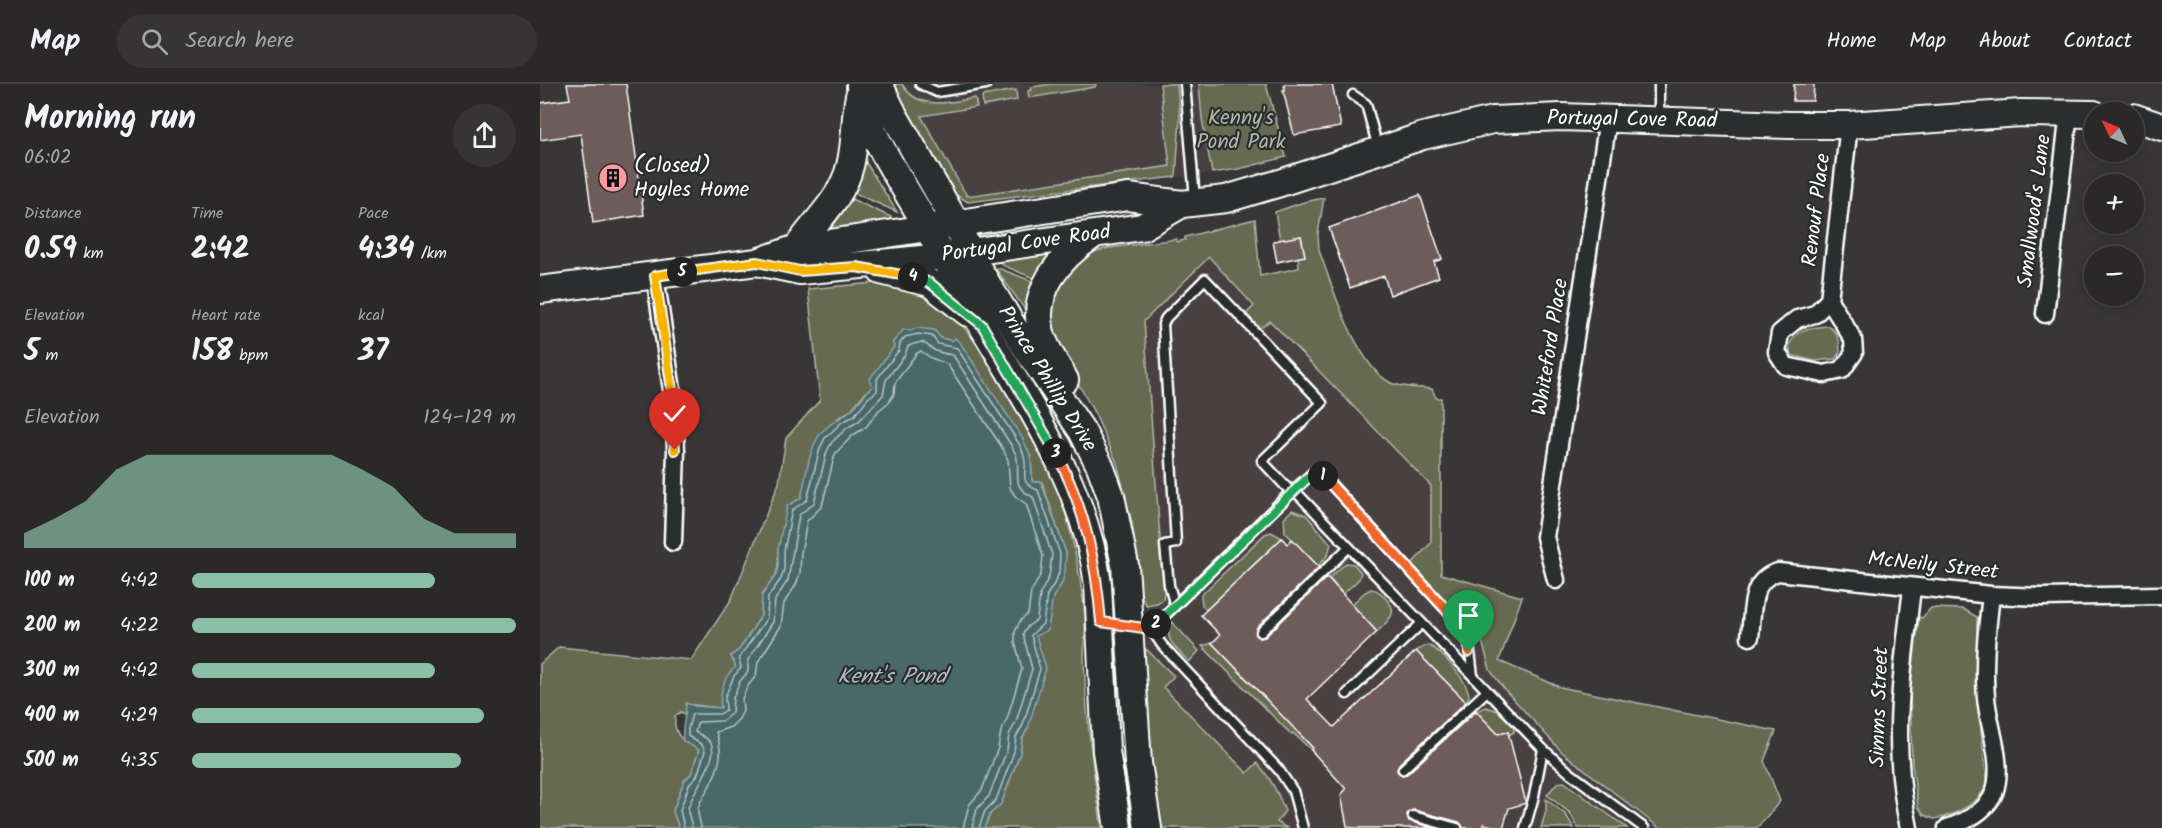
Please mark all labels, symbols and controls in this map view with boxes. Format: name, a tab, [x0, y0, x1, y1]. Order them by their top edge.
search box	[117, 14, 537, 68]
text: Map	[30, 19, 81, 64]
text: Search here	[186, 24, 294, 59]
icon: search	[138, 25, 171, 58]
text: Home	[1827, 25, 1876, 58]
text: Map	[1909, 25, 1946, 58]
text: About	[1979, 25, 2030, 58]
text: Contact	[2063, 25, 2132, 58]
text: Morning run	[24, 93, 196, 146]
park label: Kenny's Pond Park	[1196, 102, 1286, 159]
street label: Portugal Cove Road	[1547, 102, 1718, 138]
north arrow	[2084, 102, 2144, 162]
map controls	[2084, 102, 2144, 306]
button: share	[453, 104, 516, 167]
street label: Smallwood's Lane	[2009, 132, 2061, 289]
text: 06:02	[24, 142, 72, 174]
place label: (Closed) Hoyles Home	[634, 150, 750, 207]
street label: Renouf Place	[1794, 151, 1840, 269]
building icon: (Closed) Hoyles Home	[597, 162, 629, 194]
button: +	[2084, 174, 2144, 234]
text: Distance	[24, 201, 82, 226]
text: Time	[191, 201, 223, 226]
text: Pace	[358, 201, 389, 226]
street label: Portugal Cove Road	[939, 216, 1113, 272]
text: 0.59	[24, 226, 77, 274]
text: 2:42	[191, 226, 250, 274]
text: 4:34	[358, 226, 415, 274]
text: km	[77, 241, 104, 266]
text: /km	[415, 241, 447, 266]
button: −	[2084, 246, 2144, 306]
pin: 5	[667, 257, 697, 287]
text: 5	[678, 259, 686, 284]
pin: 4	[898, 262, 928, 292]
text: 4	[909, 264, 917, 289]
street label: Whiteford Place	[1524, 275, 1578, 418]
street label: Prince Phillip Drive	[989, 299, 1106, 459]
text: Elevation	[24, 303, 85, 328]
text: Heart rate	[191, 303, 261, 328]
text: kcal	[358, 303, 384, 328]
text: 5	[24, 328, 39, 376]
text: 158	[191, 328, 233, 376]
text: 37	[358, 328, 389, 376]
text: m	[39, 343, 58, 368]
text: bpm	[233, 343, 268, 368]
pin	[649, 388, 700, 450]
icon: check	[658, 397, 691, 430]
text: Elevation	[24, 402, 100, 434]
text: 124–129 m	[423, 402, 516, 434]
pin: 3	[1041, 438, 1071, 468]
text: 3	[1052, 440, 1060, 465]
pin: 1	[1308, 461, 1338, 491]
text: 1	[1321, 463, 1325, 488]
street label: McNeily Street	[1866, 543, 2001, 589]
text: 100 m	[24, 565, 75, 597]
text: 4:42	[120, 565, 159, 597]
pin	[1443, 590, 1494, 652]
icon: arrive	[1452, 599, 1485, 632]
pin: 2	[1141, 609, 1171, 639]
text: 200 m	[24, 610, 80, 642]
text: 4:22	[120, 610, 159, 642]
text: 2	[1151, 611, 1161, 636]
street label: Simms Street	[1861, 645, 1899, 768]
text: 300 m	[24, 655, 80, 687]
text: 4:42	[120, 655, 159, 687]
water label: Kent's Pond	[837, 660, 952, 695]
text: 400 m	[24, 700, 80, 732]
text: 4:29	[120, 700, 157, 732]
text: 500 m	[24, 745, 79, 777]
text: 4:35	[120, 745, 158, 777]

